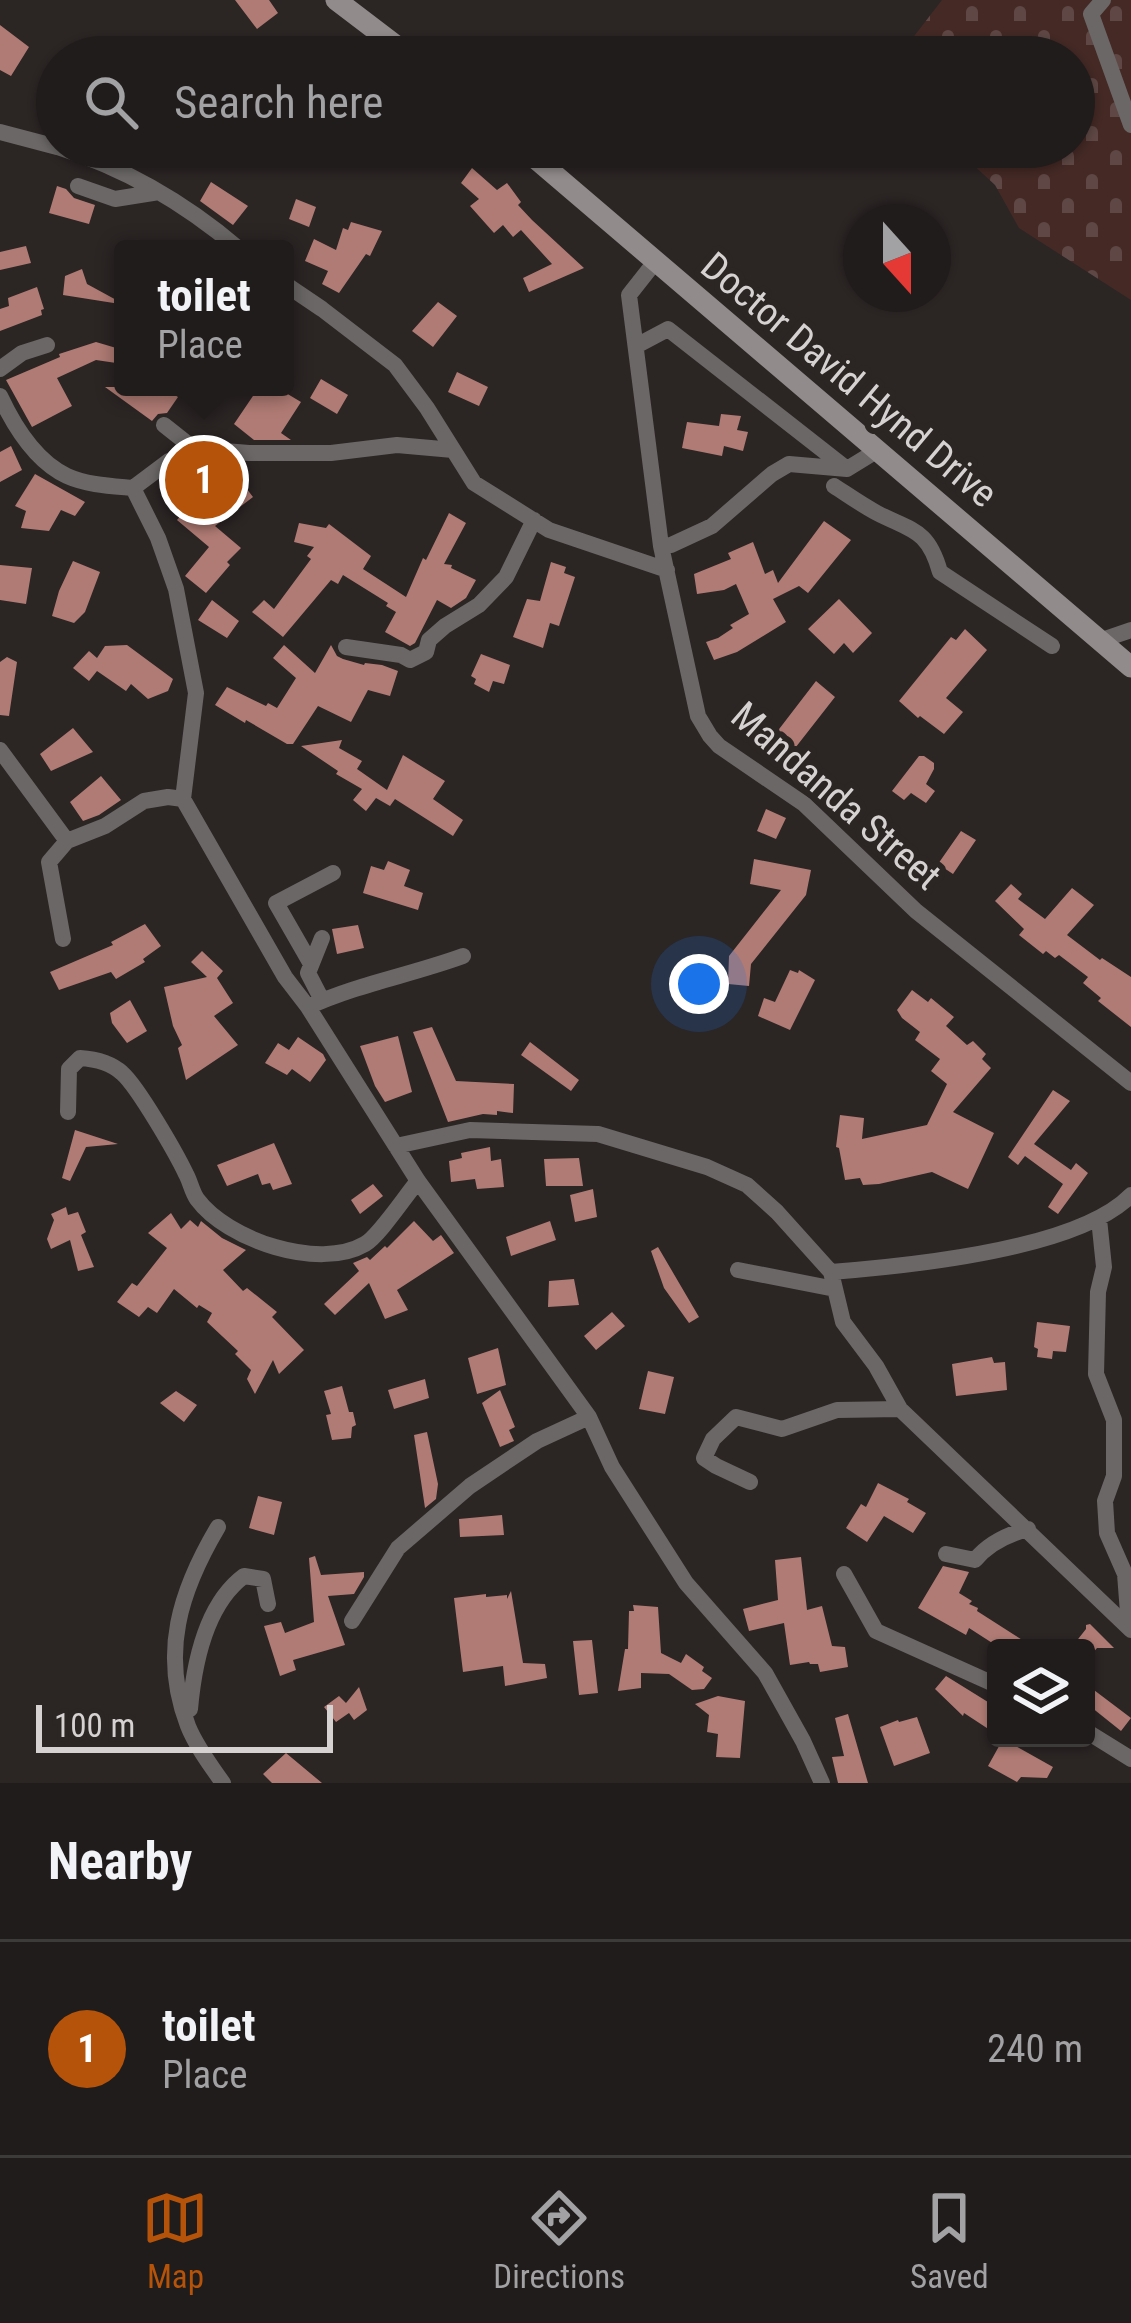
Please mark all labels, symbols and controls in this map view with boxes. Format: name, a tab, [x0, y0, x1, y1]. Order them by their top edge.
search box	[36, 36, 1095, 168]
icon: search	[78, 69, 144, 135]
text: Search here	[174, 76, 383, 129]
north arrow	[843, 204, 951, 312]
popup	[114, 240, 294, 396]
street label: Doctor David Hynd Drive	[692, 243, 1006, 517]
text: toilet	[157, 269, 251, 322]
text: Place	[157, 322, 243, 368]
pin: 1	[165, 435, 243, 525]
street label: Mandanda Street	[722, 693, 950, 899]
your location	[669, 954, 729, 1014]
map controls	[987, 1639, 1095, 1747]
button: layers	[987, 1639, 1095, 1747]
scale bar	[36, 1699, 333, 1752]
text: 100 m	[54, 1706, 135, 1745]
text: Nearby	[48, 1832, 192, 1891]
text: toilet	[162, 1999, 256, 2052]
text: 1	[77, 2026, 97, 2072]
text: 240 m	[987, 2026, 1083, 2072]
text: Place	[162, 2052, 248, 2098]
tab: Map	[142, 2185, 208, 2296]
tab: Directions	[493, 2185, 625, 2296]
tab: Saved	[910, 2185, 989, 2296]

